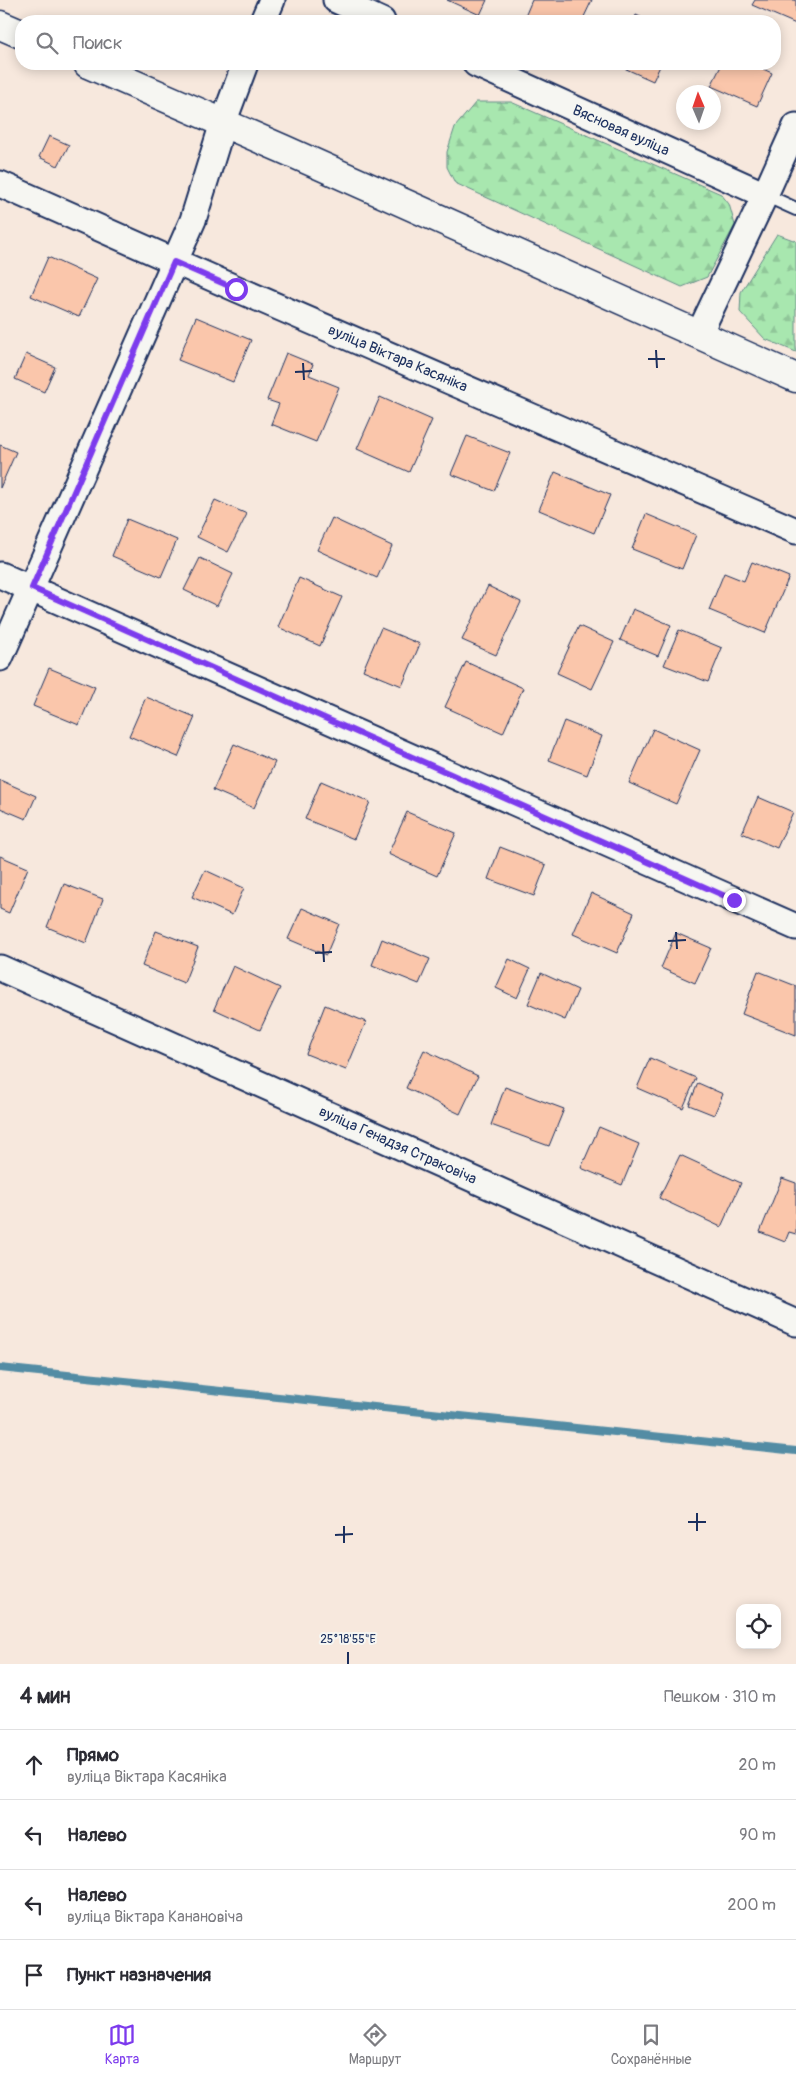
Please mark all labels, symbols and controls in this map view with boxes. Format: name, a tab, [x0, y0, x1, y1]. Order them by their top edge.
search box	[15, 15, 781, 70]
icon: search	[33, 29, 61, 57]
text: Поиск	[73, 31, 123, 55]
north arrow	[676, 85, 721, 130]
street label: Вясновая вуліца	[569, 101, 672, 160]
route start	[225, 278, 248, 301]
street label: вуліца Віктара Касяніка	[325, 320, 470, 396]
route end	[723, 889, 746, 912]
street label: вуліца Генадзя Страковіча	[316, 1102, 480, 1189]
map controls	[736, 1604, 781, 1649]
button: locate	[736, 1604, 781, 1649]
text: 25°18'55"E	[320, 1632, 376, 1647]
text: 4 мин	[20, 1683, 70, 1710]
text: Пешком · 310 m	[664, 1687, 776, 1707]
text: Прямо	[67, 1743, 119, 1767]
icon: ahead	[20, 1751, 48, 1779]
text: 20 m	[738, 1755, 776, 1775]
text: вуліца Віктара Касяніка	[67, 1767, 227, 1787]
icon: left	[20, 1821, 48, 1849]
text: Налево	[67, 1823, 127, 1847]
text: 90 m	[739, 1825, 776, 1845]
text: Налево	[67, 1883, 127, 1907]
icon: left	[20, 1891, 48, 1919]
text: 200 m	[728, 1895, 776, 1915]
text: вуліца Віктара Канановіча	[67, 1907, 243, 1927]
icon: arrive	[20, 1961, 48, 1989]
text: Пункт назначения	[67, 1963, 211, 1987]
tab: Карта	[105, 2021, 139, 2068]
tab: Маршрут	[349, 2021, 401, 2068]
tab: Сохранённые	[611, 2021, 691, 2068]

